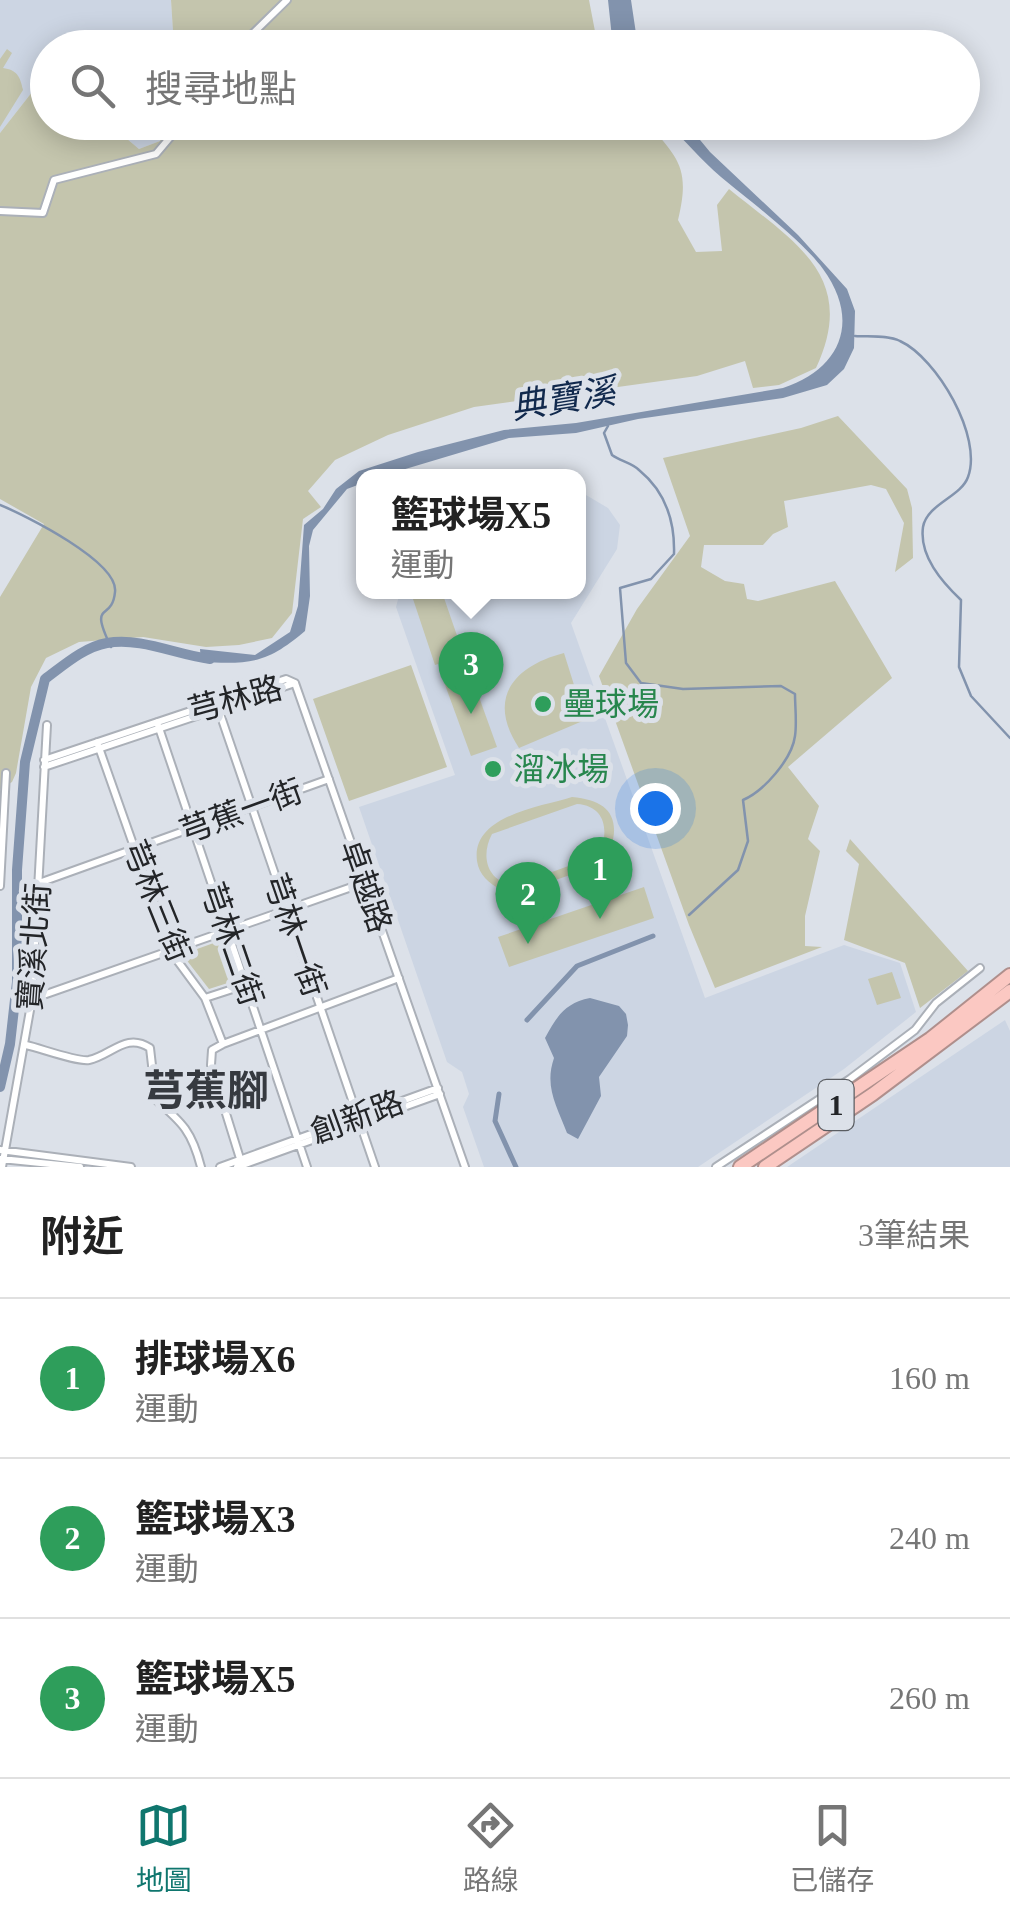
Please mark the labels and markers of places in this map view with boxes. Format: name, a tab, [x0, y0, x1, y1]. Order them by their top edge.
pin: 3	[438, 632, 504, 714]
place label: 壘球場	[563, 686, 659, 722]
marker: 壘球場	[532, 693, 554, 715]
place label: 溜冰場	[513, 751, 609, 787]
marker: 溜冰場	[482, 758, 504, 780]
pin: 1	[568, 836, 632, 919]
pin: 2	[496, 862, 560, 944]

